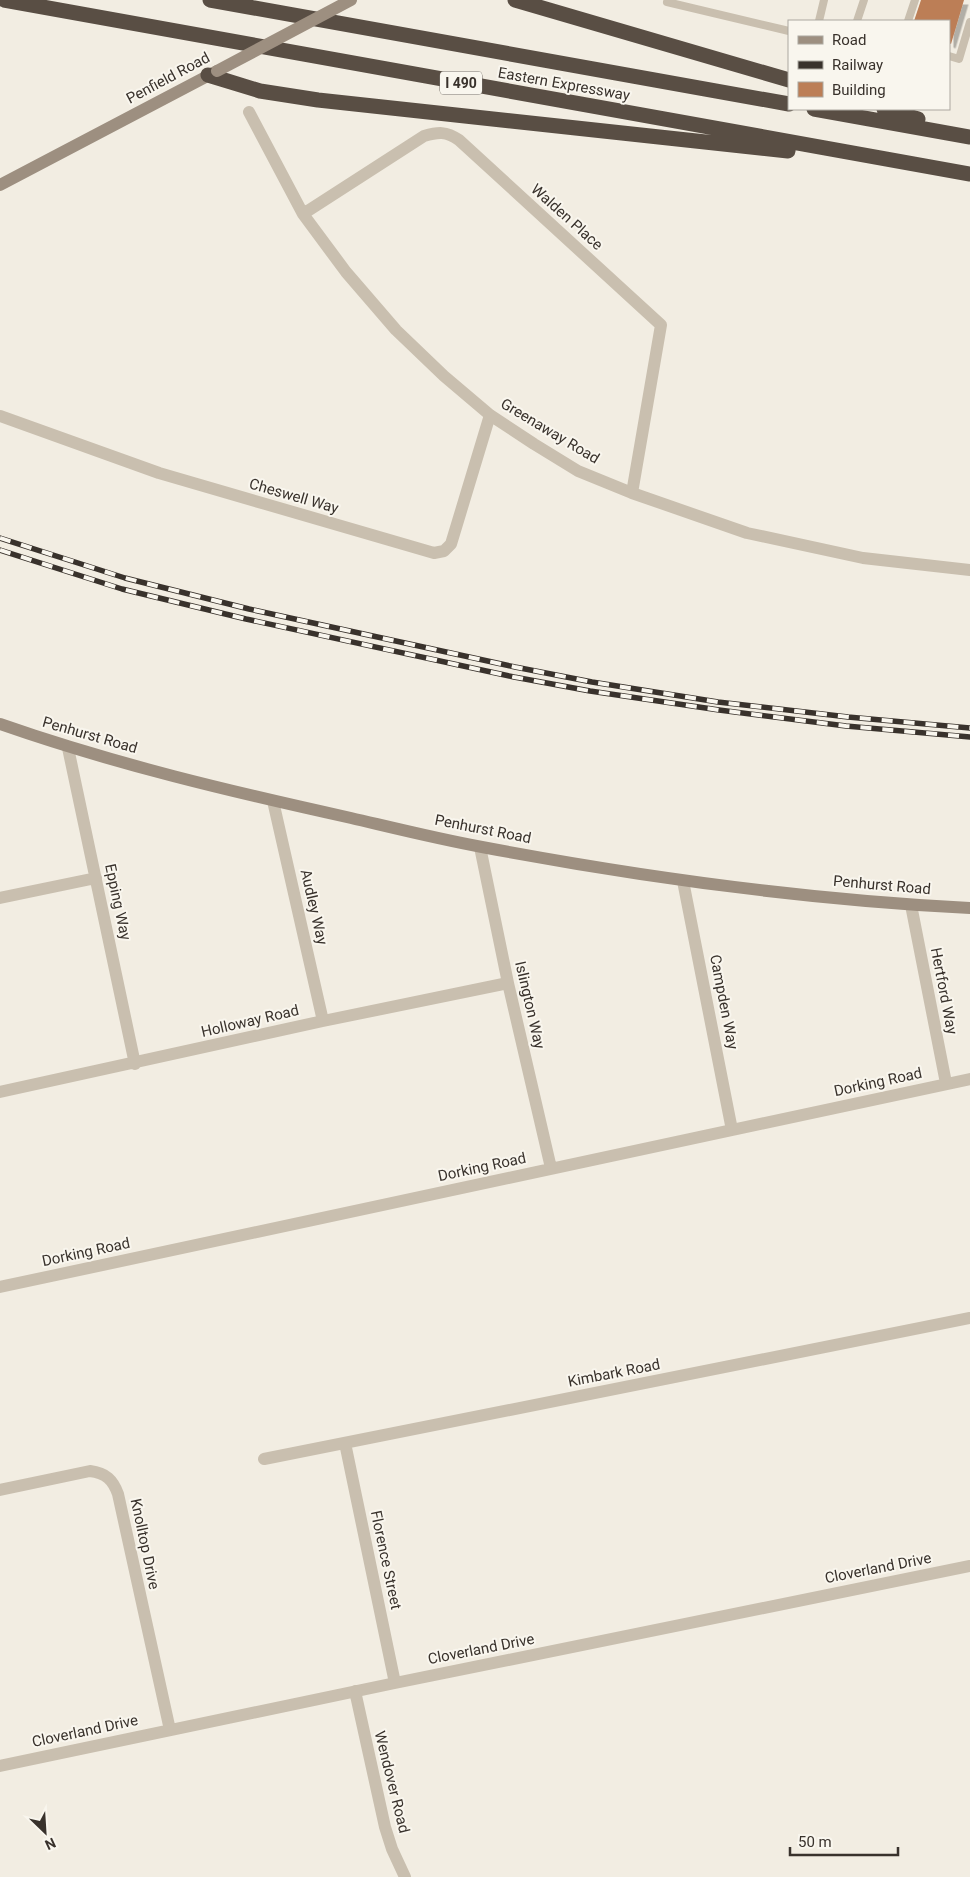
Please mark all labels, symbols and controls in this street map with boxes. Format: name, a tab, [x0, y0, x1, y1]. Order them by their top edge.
legend	[788, 20, 950, 110]
text: Road	[832, 31, 866, 49]
street label: Penfield Road	[123, 48, 213, 108]
text: Railway	[832, 56, 883, 74]
street label: Eastern Expressway	[497, 64, 631, 104]
road number: I 490	[440, 72, 482, 95]
text: Building	[832, 81, 886, 99]
street label: Walden Place	[527, 180, 607, 254]
street label: Greenaway Road	[497, 394, 603, 468]
street label: Cheswell Way	[247, 475, 341, 517]
street label: Penhurst Road	[40, 713, 140, 757]
street label: Penhurst Road	[433, 811, 533, 847]
street label: Epping Way	[101, 862, 135, 942]
street label: Audley Way	[297, 867, 331, 947]
street label: Penhurst Road	[832, 872, 932, 898]
street label: Hertford Way	[927, 946, 961, 1036]
street label: Campden Way	[706, 953, 742, 1051]
street label: Islington Way	[511, 959, 549, 1051]
street label: Holloway Road	[199, 1001, 301, 1041]
street label: Dorking Road	[832, 1064, 924, 1100]
street label: Dorking Road	[436, 1149, 528, 1185]
street label: Dorking Road	[40, 1234, 132, 1270]
street label: Kimbark Road	[566, 1355, 662, 1391]
street label: Knolltop Drive	[127, 1497, 163, 1591]
street label: Florence Street	[367, 1509, 405, 1611]
street label: Cloverland Drive	[823, 1549, 933, 1587]
street label: Cloverland Drive	[426, 1630, 536, 1668]
street label: Cloverland Drive	[30, 1711, 140, 1751]
street label: Wendover Road	[371, 1729, 413, 1835]
north arrow	[20, 1807, 70, 1857]
scale bar	[790, 1824, 898, 1856]
text: 50 m	[798, 1833, 832, 1851]
text: N	[43, 1834, 58, 1853]

